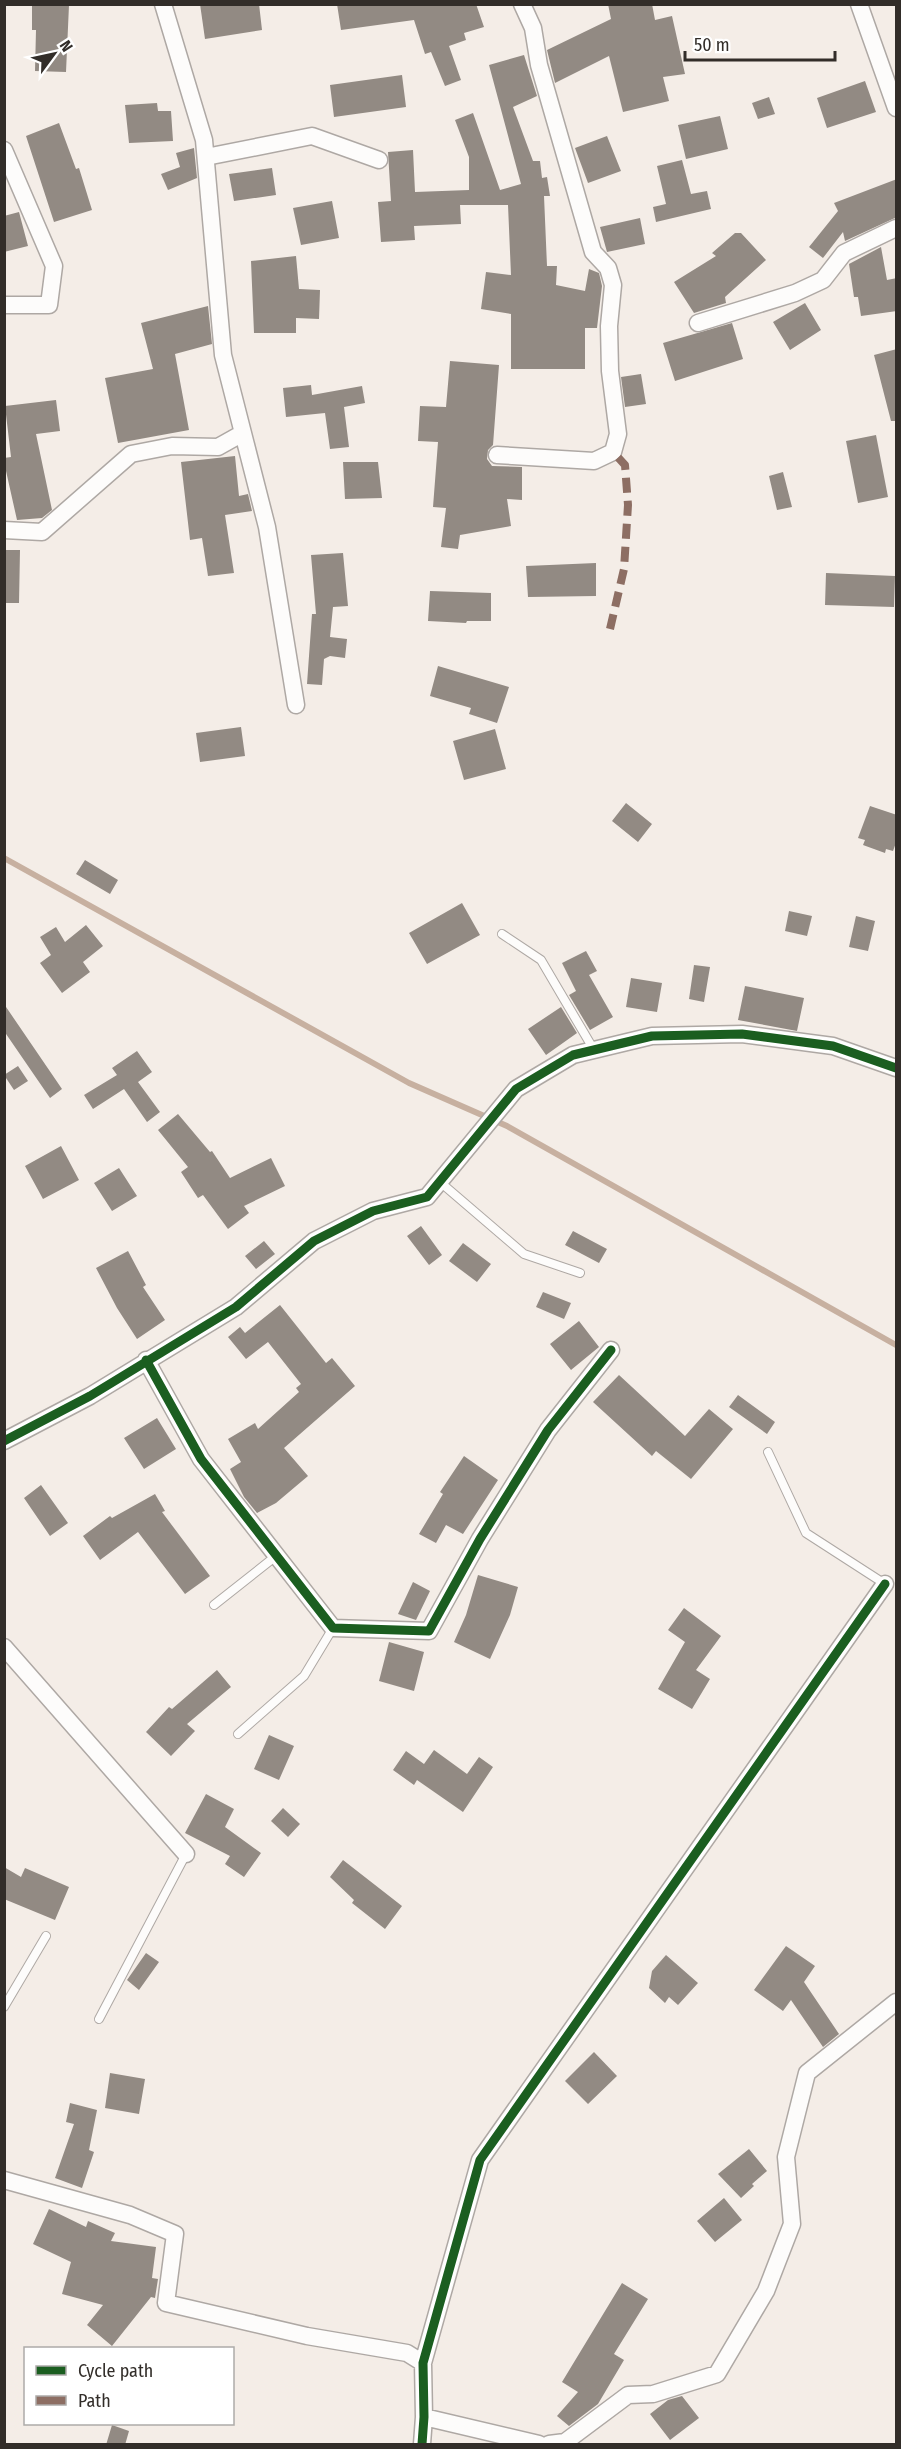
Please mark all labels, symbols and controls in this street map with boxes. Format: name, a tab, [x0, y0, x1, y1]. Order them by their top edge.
north arrow	[24, 24, 84, 84]
scale bar	[685, 24, 835, 62]
text: 50 m	[694, 34, 730, 56]
text: N	[56, 37, 77, 55]
legend	[24, 2347, 234, 2425]
text: Cycle path	[78, 2360, 153, 2382]
text: Path	[78, 2390, 111, 2412]

